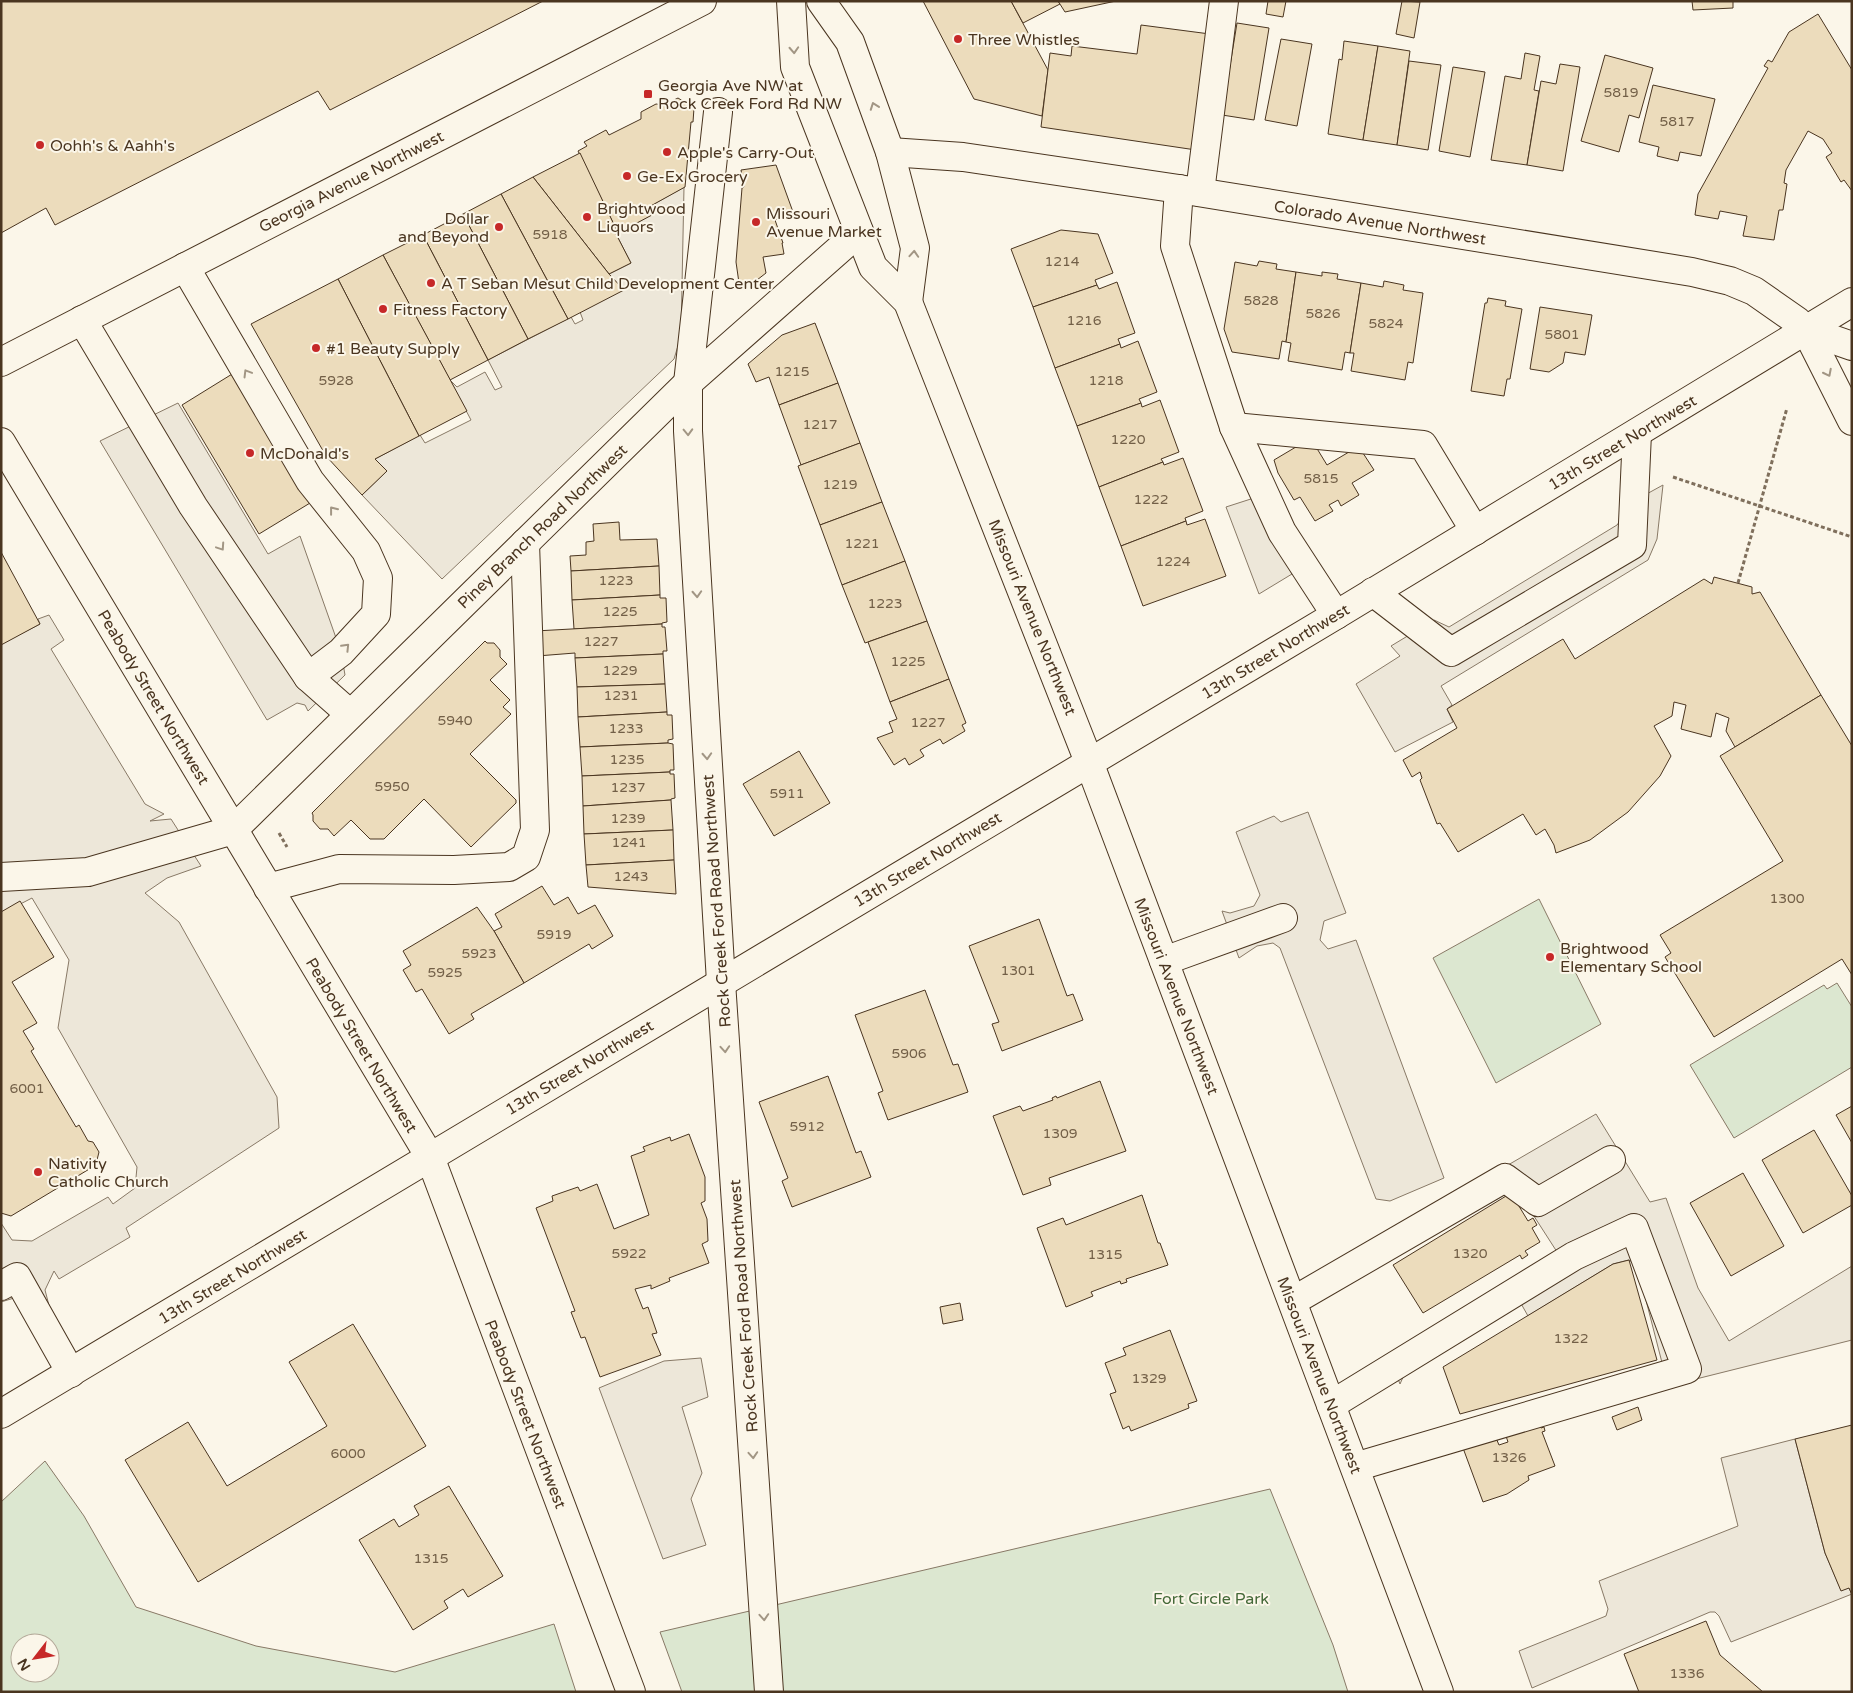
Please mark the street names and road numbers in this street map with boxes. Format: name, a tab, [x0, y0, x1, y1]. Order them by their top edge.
street label: Georgia Avenue Northwest	[256, 126, 447, 237]
street label: Colorado Avenue Northwest	[1272, 196, 1487, 250]
street label: 13th Street Northwest	[1545, 391, 1700, 495]
street label: Piney Branch Road Northwest	[454, 440, 632, 613]
street label: Missouri Avenue Northwest	[984, 517, 1081, 718]
street label: 13th Street Northwest	[1198, 600, 1353, 704]
street label: Peabody Street Northwest	[93, 606, 213, 789]
street label: Rock Creek Ford Road Northwest	[698, 774, 736, 1028]
street label: 13th Street Northwest	[850, 808, 1005, 912]
street label: Missouri Avenue Northwest	[1129, 895, 1223, 1098]
street label: Peabody Street Northwest	[301, 954, 421, 1137]
street label: 13th Street Northwest	[502, 1016, 657, 1120]
street label: Rock Creek Ford Road Northwest	[725, 1179, 763, 1433]
street label: 13th Street Northwest	[155, 1225, 310, 1329]
street label: Missouri Avenue Northwest	[1272, 1274, 1366, 1477]
street label: Peabody Street Northwest	[480, 1317, 570, 1512]

